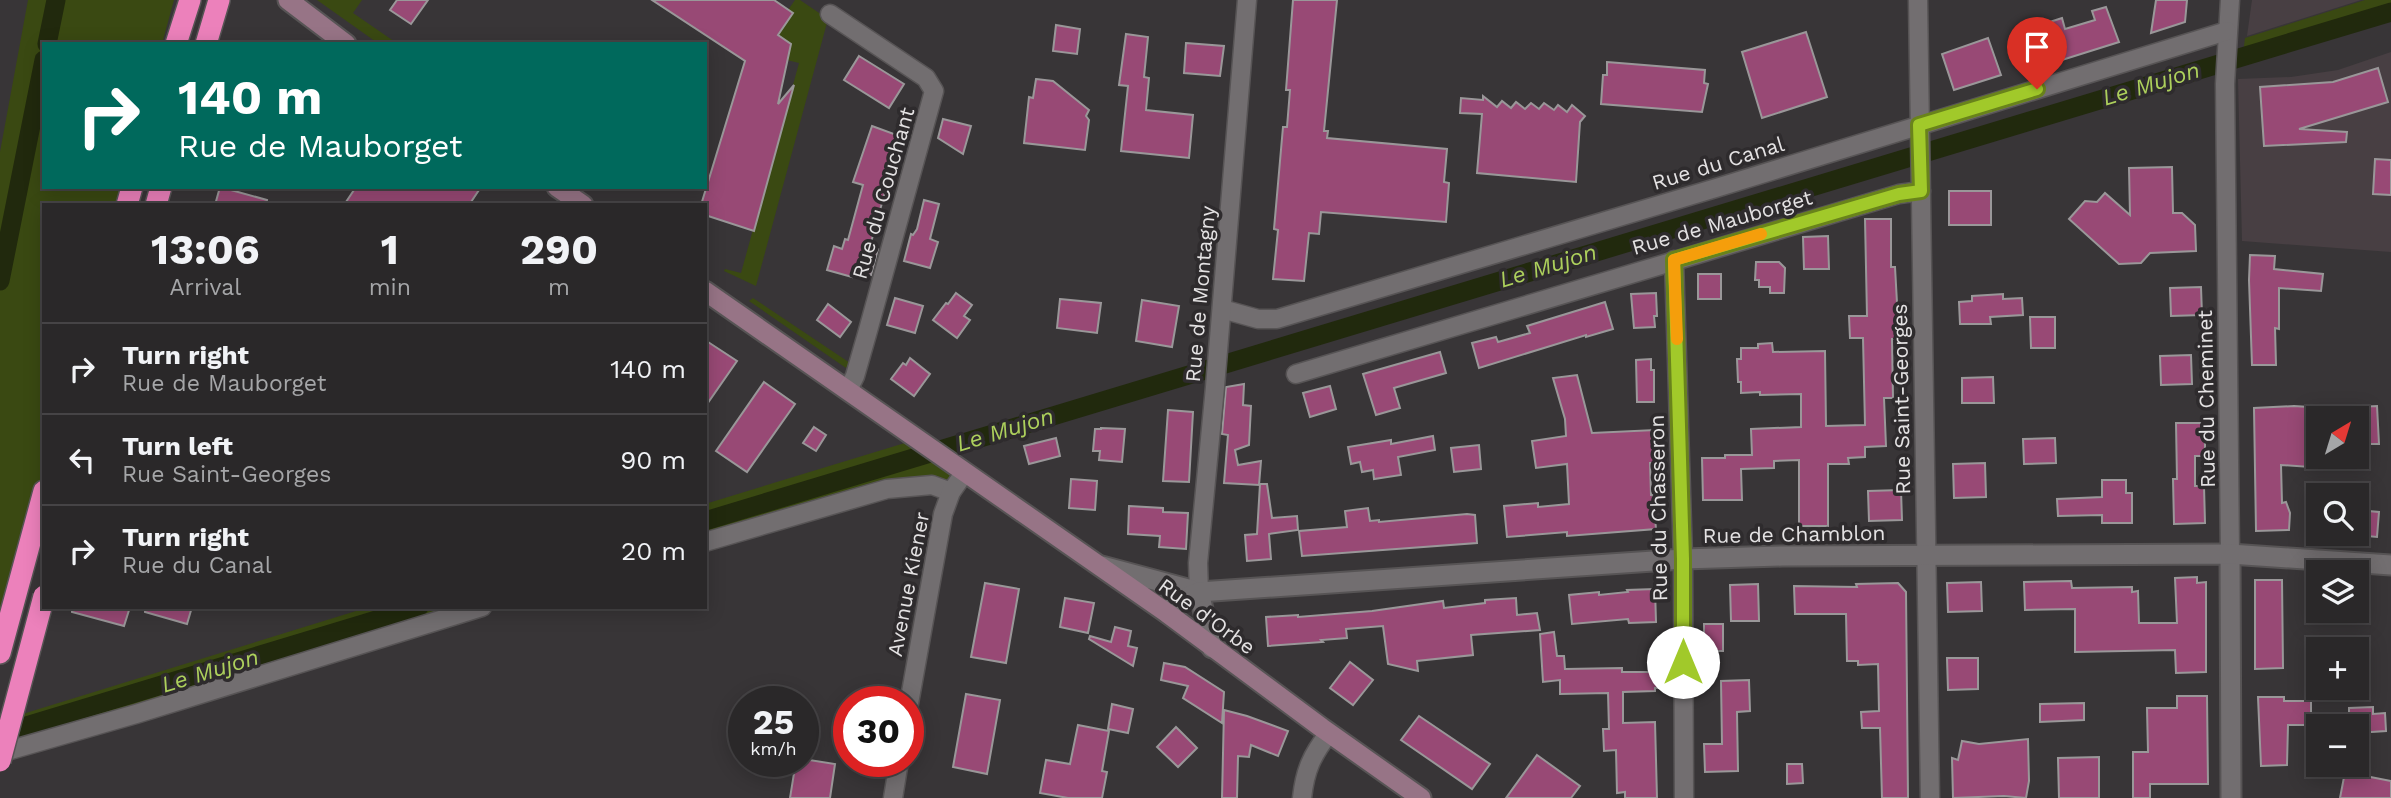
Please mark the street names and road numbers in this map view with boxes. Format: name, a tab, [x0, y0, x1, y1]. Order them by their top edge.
street label: Rue du Couchant	[847, 104, 920, 282]
street label: Rue du Canal	[1649, 131, 1788, 195]
street label: Rue de Mauborget	[1629, 184, 1815, 260]
street label: Rue de Montagny	[1180, 205, 1220, 383]
street label: Rue Saint-Georges	[1887, 303, 1915, 495]
street label: Rue du Cheminet	[2192, 310, 2220, 488]
street label: Rue du Chasseron	[1644, 414, 1672, 602]
street label: Avenue Kiener	[882, 509, 934, 658]
street label: Rue de Chamblon	[1702, 520, 1886, 548]
street label: Rue d'Orbe	[1154, 573, 1260, 659]

